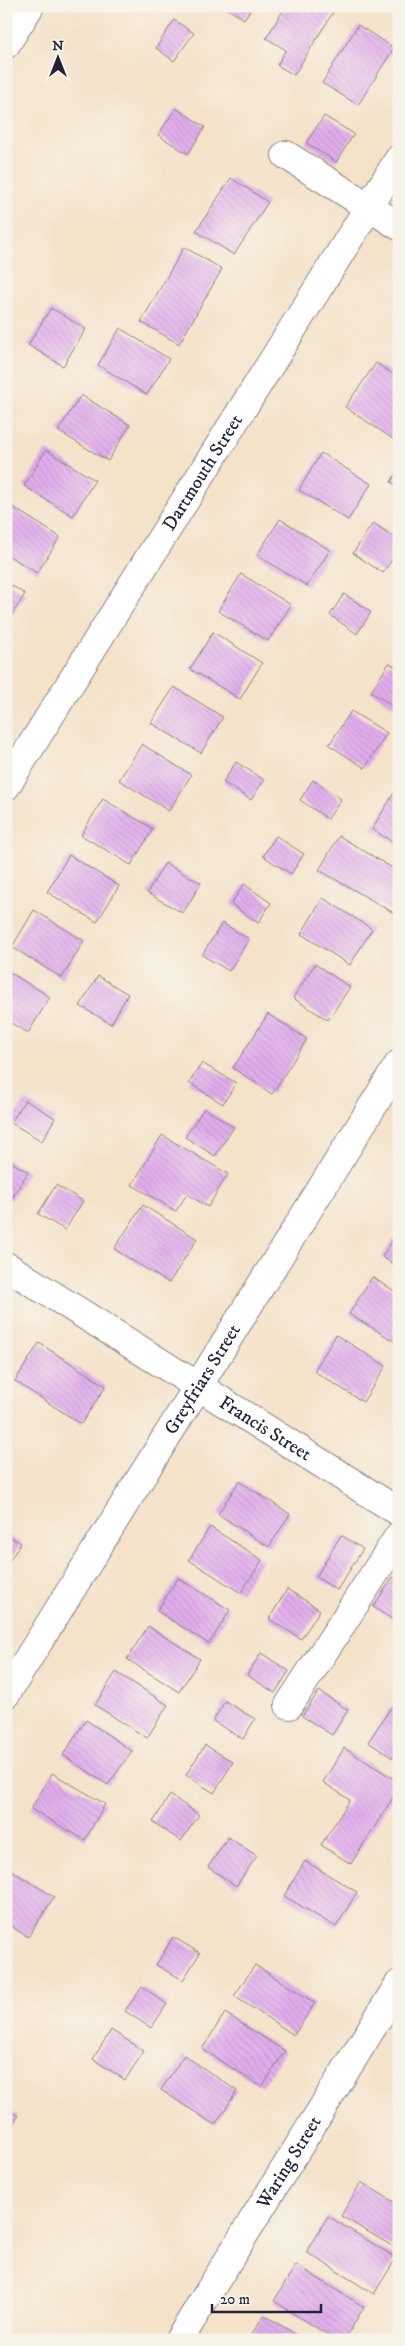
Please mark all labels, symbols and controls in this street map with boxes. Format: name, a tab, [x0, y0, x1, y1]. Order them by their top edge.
north arrow	[32, 32, 82, 82]
text: N	[52, 37, 64, 55]
street label: Dartmouth Street	[157, 410, 248, 535]
street label: Greyfriars Street	[159, 1320, 245, 1439]
street label: Francis Street	[215, 1391, 316, 1466]
street label: Waring Street	[251, 2112, 326, 2214]
scale bar	[212, 2281, 321, 2313]
text: 20 m	[220, 2290, 250, 2309]

